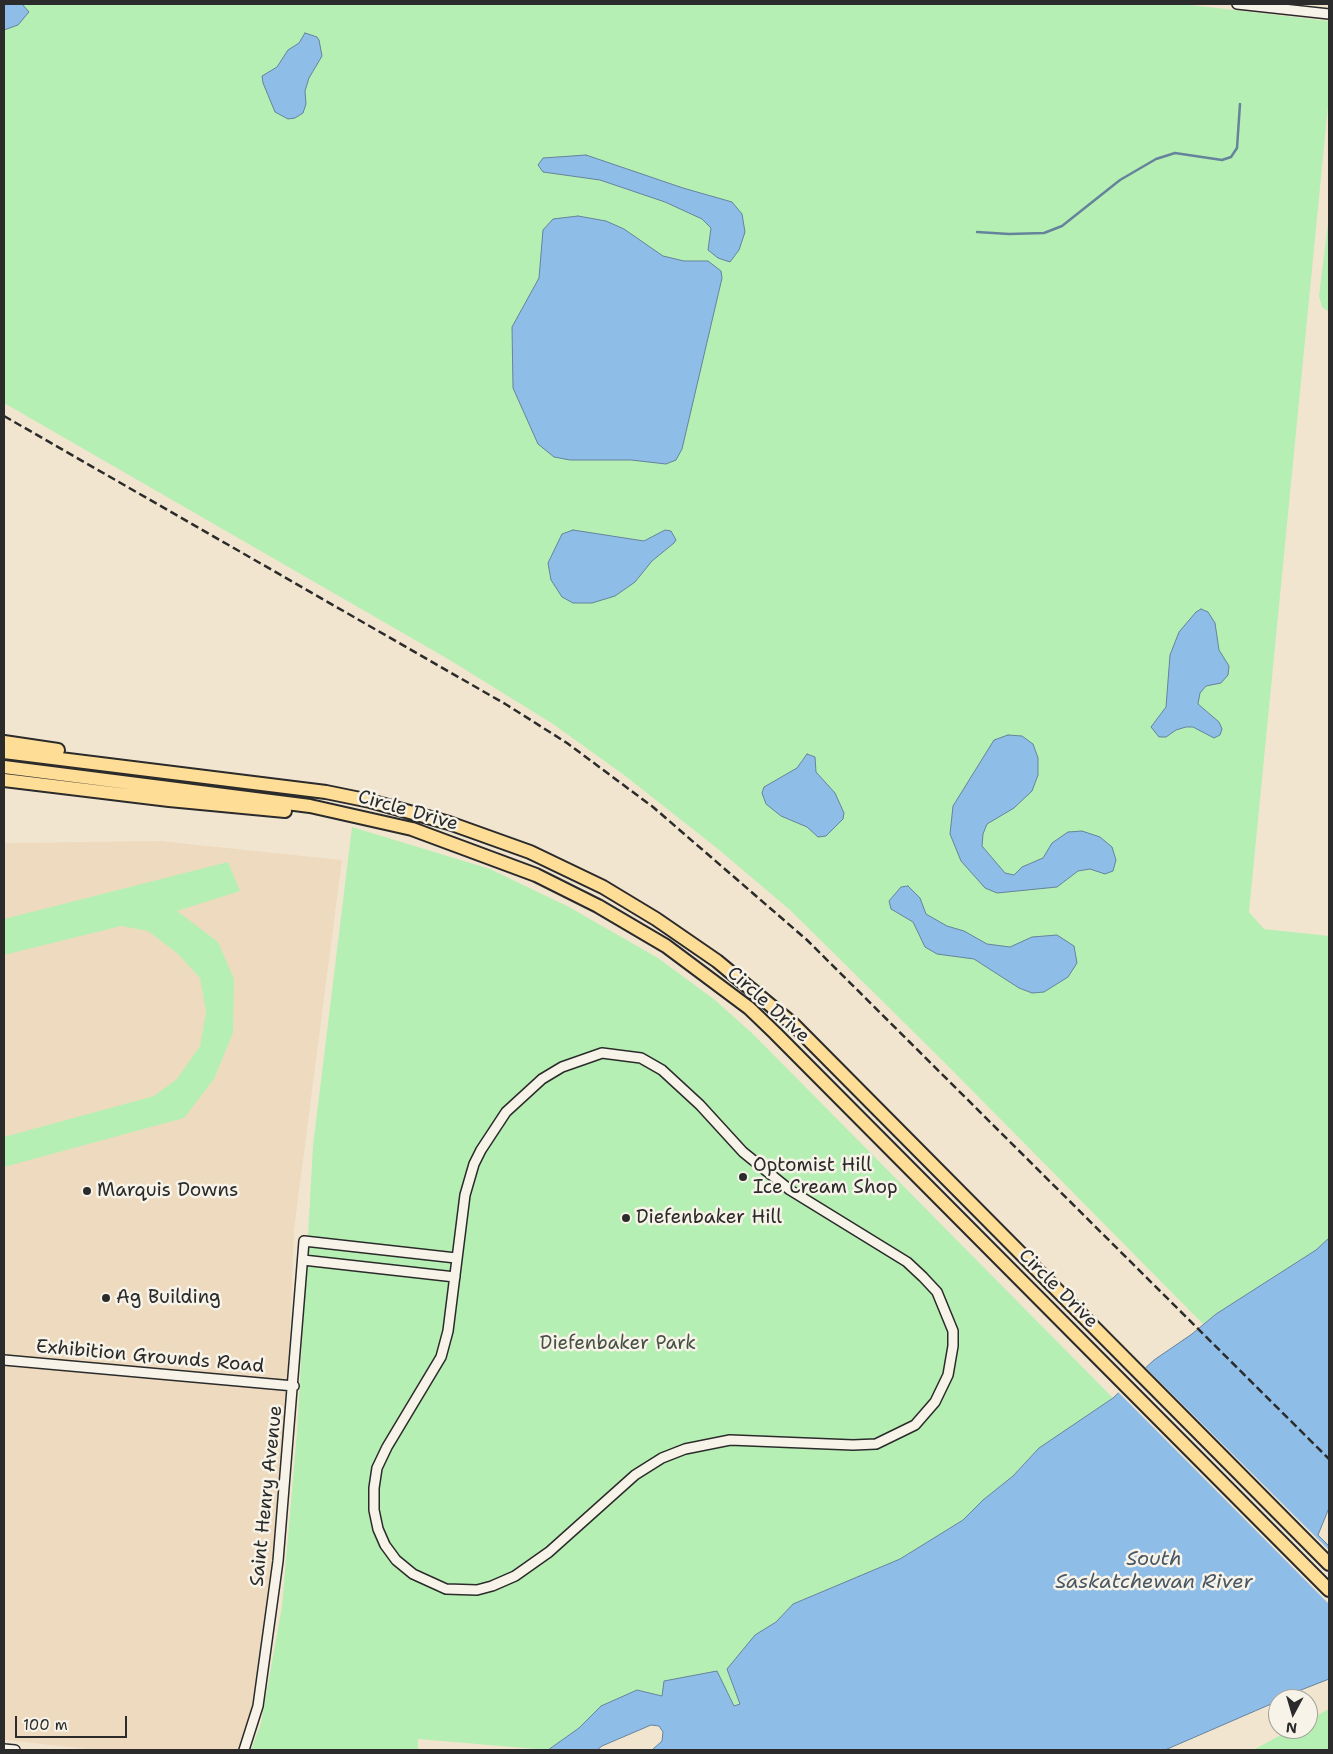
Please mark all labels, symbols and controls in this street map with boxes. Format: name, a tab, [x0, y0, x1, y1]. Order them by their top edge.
street label: Circle Drive	[355, 786, 461, 836]
street label: Circle Drive	[722, 962, 814, 1048]
place label: Optomist Hill Ice Cream Shop	[753, 1155, 898, 1199]
marker: Optomist Hill Ice Cream Shop	[737, 1171, 749, 1183]
place label: Marquis Downs	[97, 1180, 238, 1202]
marker: Marquis Downs	[81, 1185, 93, 1197]
place label: Diefenbaker Hill	[636, 1207, 782, 1229]
marker: Diefenbaker Hill	[620, 1212, 632, 1224]
street label: Circle Drive	[1013, 1244, 1103, 1334]
place label: Ag Building	[116, 1287, 221, 1309]
marker: Ag Building	[100, 1292, 112, 1304]
park label: Diefenbaker Park	[540, 1333, 696, 1355]
street label: Exhibition Grounds Road	[35, 1336, 265, 1378]
street label: Saint Henry Avenue	[246, 1404, 288, 1588]
water label: South Saskatchewan River	[1055, 1548, 1253, 1595]
north arrow	[1268, 1689, 1318, 1739]
scale bar	[18, 1706, 130, 1738]
text: 100 m	[23, 1715, 68, 1735]
text: N	[1285, 1718, 1298, 1737]

